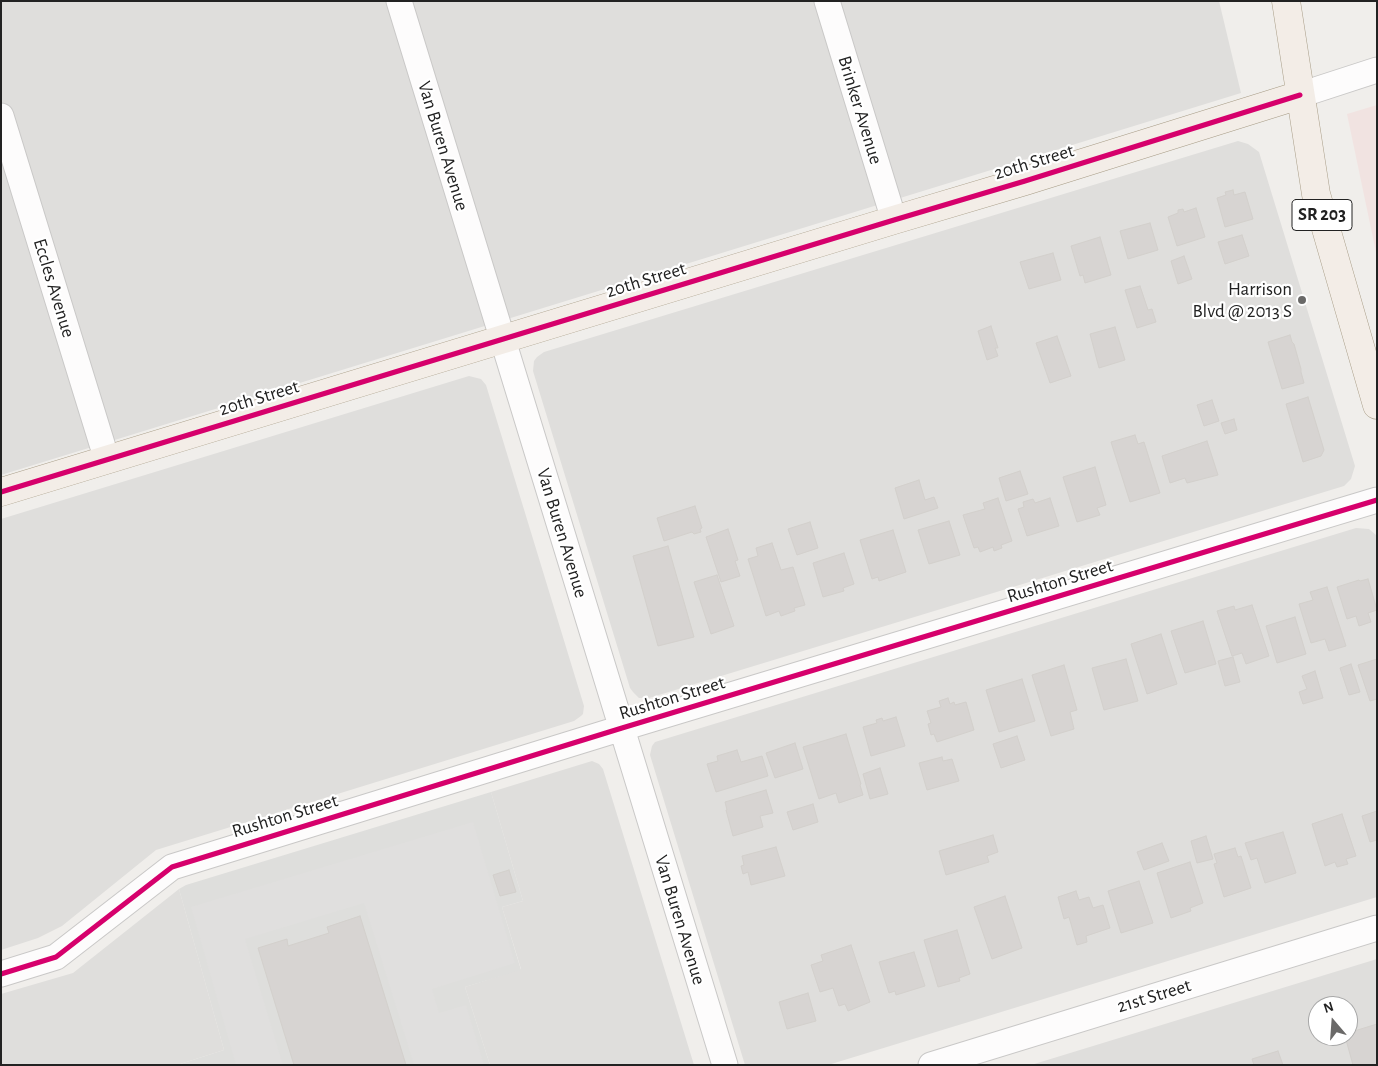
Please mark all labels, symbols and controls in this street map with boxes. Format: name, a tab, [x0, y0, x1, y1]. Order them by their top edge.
street label: Brinker Avenue	[833, 53, 887, 167]
street label: Van Buren Avenue	[412, 79, 474, 213]
street label: 20th Street	[991, 139, 1077, 185]
road number: SR 203	[1292, 200, 1352, 230]
street label: Eccles Avenue	[28, 236, 80, 340]
street label: 20th Street	[603, 257, 689, 303]
place label: Harrison Blvd @ 2013 S	[1192, 278, 1292, 322]
marker: Harrison Blvd @ 2013 S	[1296, 294, 1308, 306]
street label: 20th Street	[216, 375, 302, 421]
street label: Van Buren Avenue	[531, 466, 593, 600]
street label: Rushton Street	[1004, 554, 1116, 608]
street label: Rushton Street	[616, 671, 728, 725]
street label: Rushton Street	[229, 789, 341, 843]
street label: Van Buren Avenue	[649, 853, 711, 987]
street label: 21st Street	[1114, 974, 1194, 1018]
north arrow	[1308, 996, 1358, 1046]
text: N	[1322, 1000, 1335, 1016]

